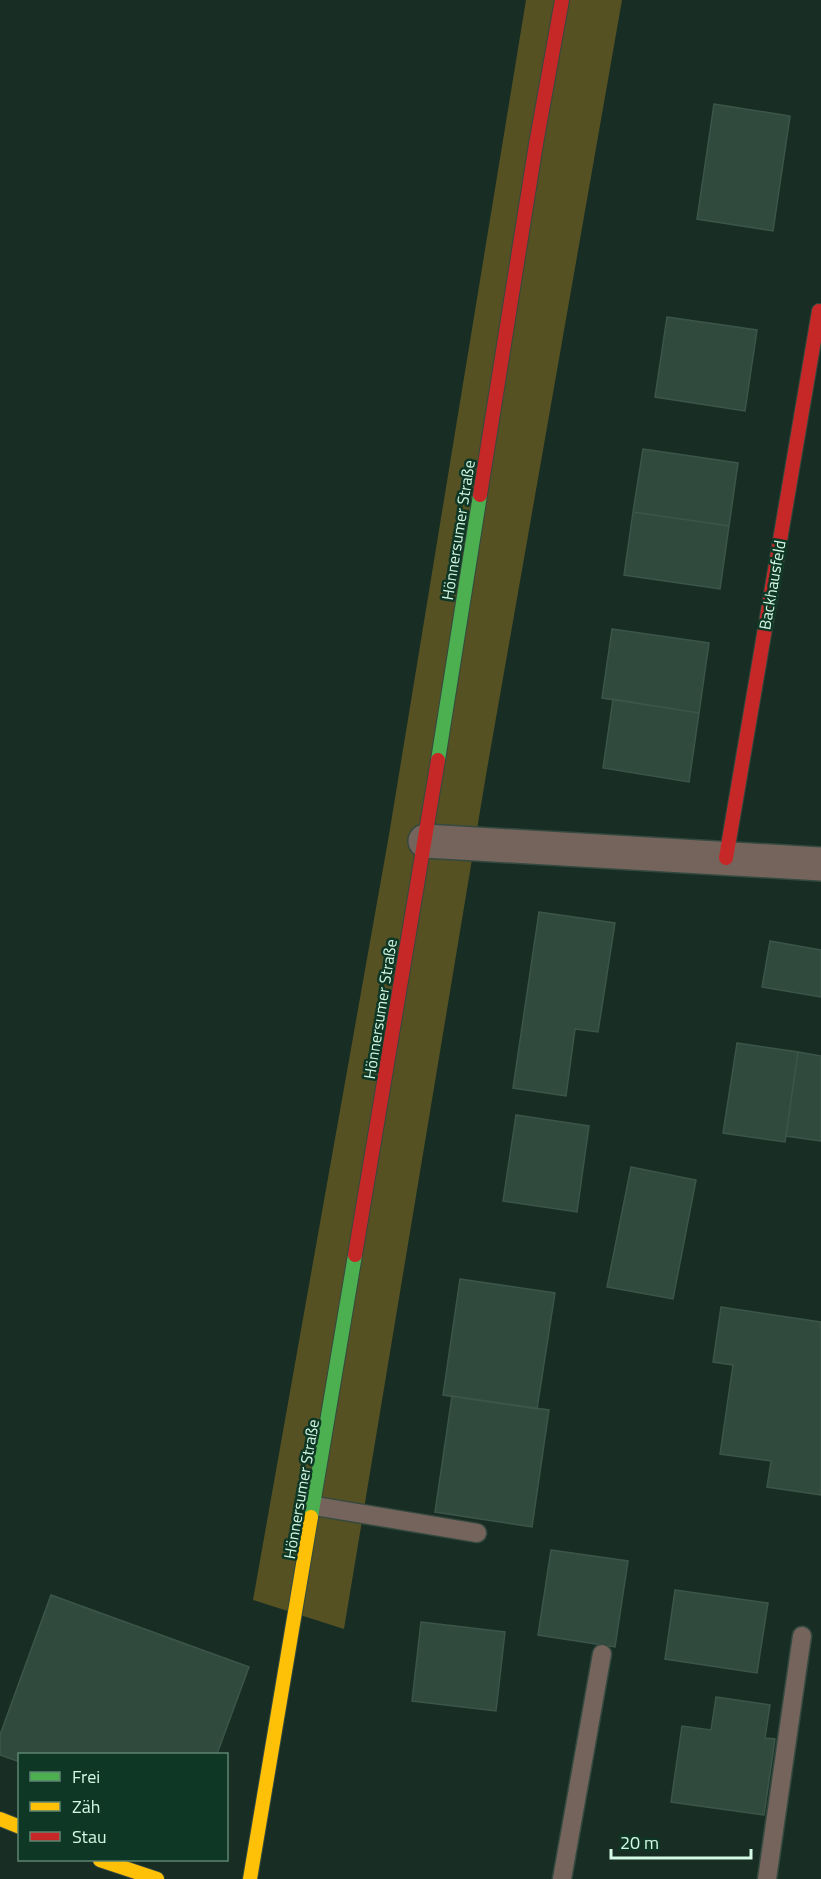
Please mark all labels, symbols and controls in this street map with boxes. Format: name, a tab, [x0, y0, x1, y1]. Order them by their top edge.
street label: Hönnersumer Straße	[435, 458, 481, 602]
street label: Backhausfeld	[752, 538, 792, 632]
street label: Hönnersumer Straße	[357, 937, 403, 1081]
street label: Hönnersumer Straße	[277, 1417, 325, 1561]
legend	[18, 1753, 228, 1861]
text: Frei	[72, 1763, 100, 1790]
text: Zäh	[72, 1793, 100, 1820]
scale bar	[611, 1822, 750, 1860]
text: Stau	[72, 1823, 107, 1850]
text: 20 m	[620, 1829, 659, 1856]

